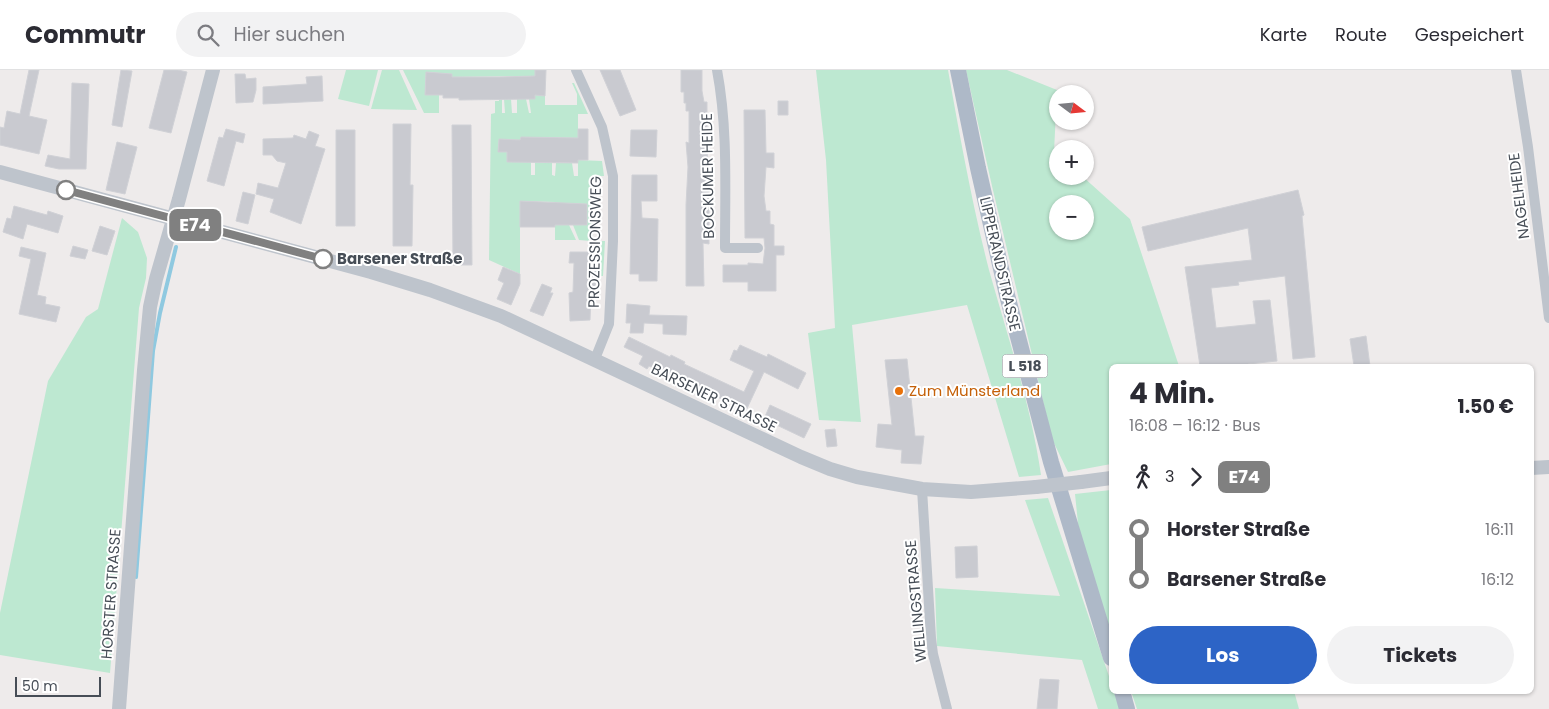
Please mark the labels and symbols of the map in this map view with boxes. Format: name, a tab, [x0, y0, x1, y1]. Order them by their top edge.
north arrow	[1049, 85, 1094, 130]
street label: BOCKUMER HEIDE	[696, 113, 719, 239]
street label: NAGELHEIDE	[1503, 152, 1534, 240]
street label: PROZESSIONSWEG	[583, 176, 606, 308]
unlabelled marker	[56, 180, 76, 200]
street label: LIPPERANDSTRASSE	[975, 195, 1026, 333]
line badge: E74	[166, 209, 224, 241]
place label: Barsener Straße	[337, 248, 463, 269]
marker: Barsener Straße	[313, 249, 333, 269]
road number: L 518	[1002, 354, 1048, 378]
street label: BARSENER STRASSE	[648, 358, 781, 437]
place label: Zum Münsterland	[909, 380, 1040, 401]
marker: Zum Münsterland	[893, 385, 905, 397]
street label: HORSTER STRASSE	[95, 528, 126, 660]
street label: WELLINGSTRASSE	[900, 539, 931, 663]
scale bar	[15, 674, 101, 697]

